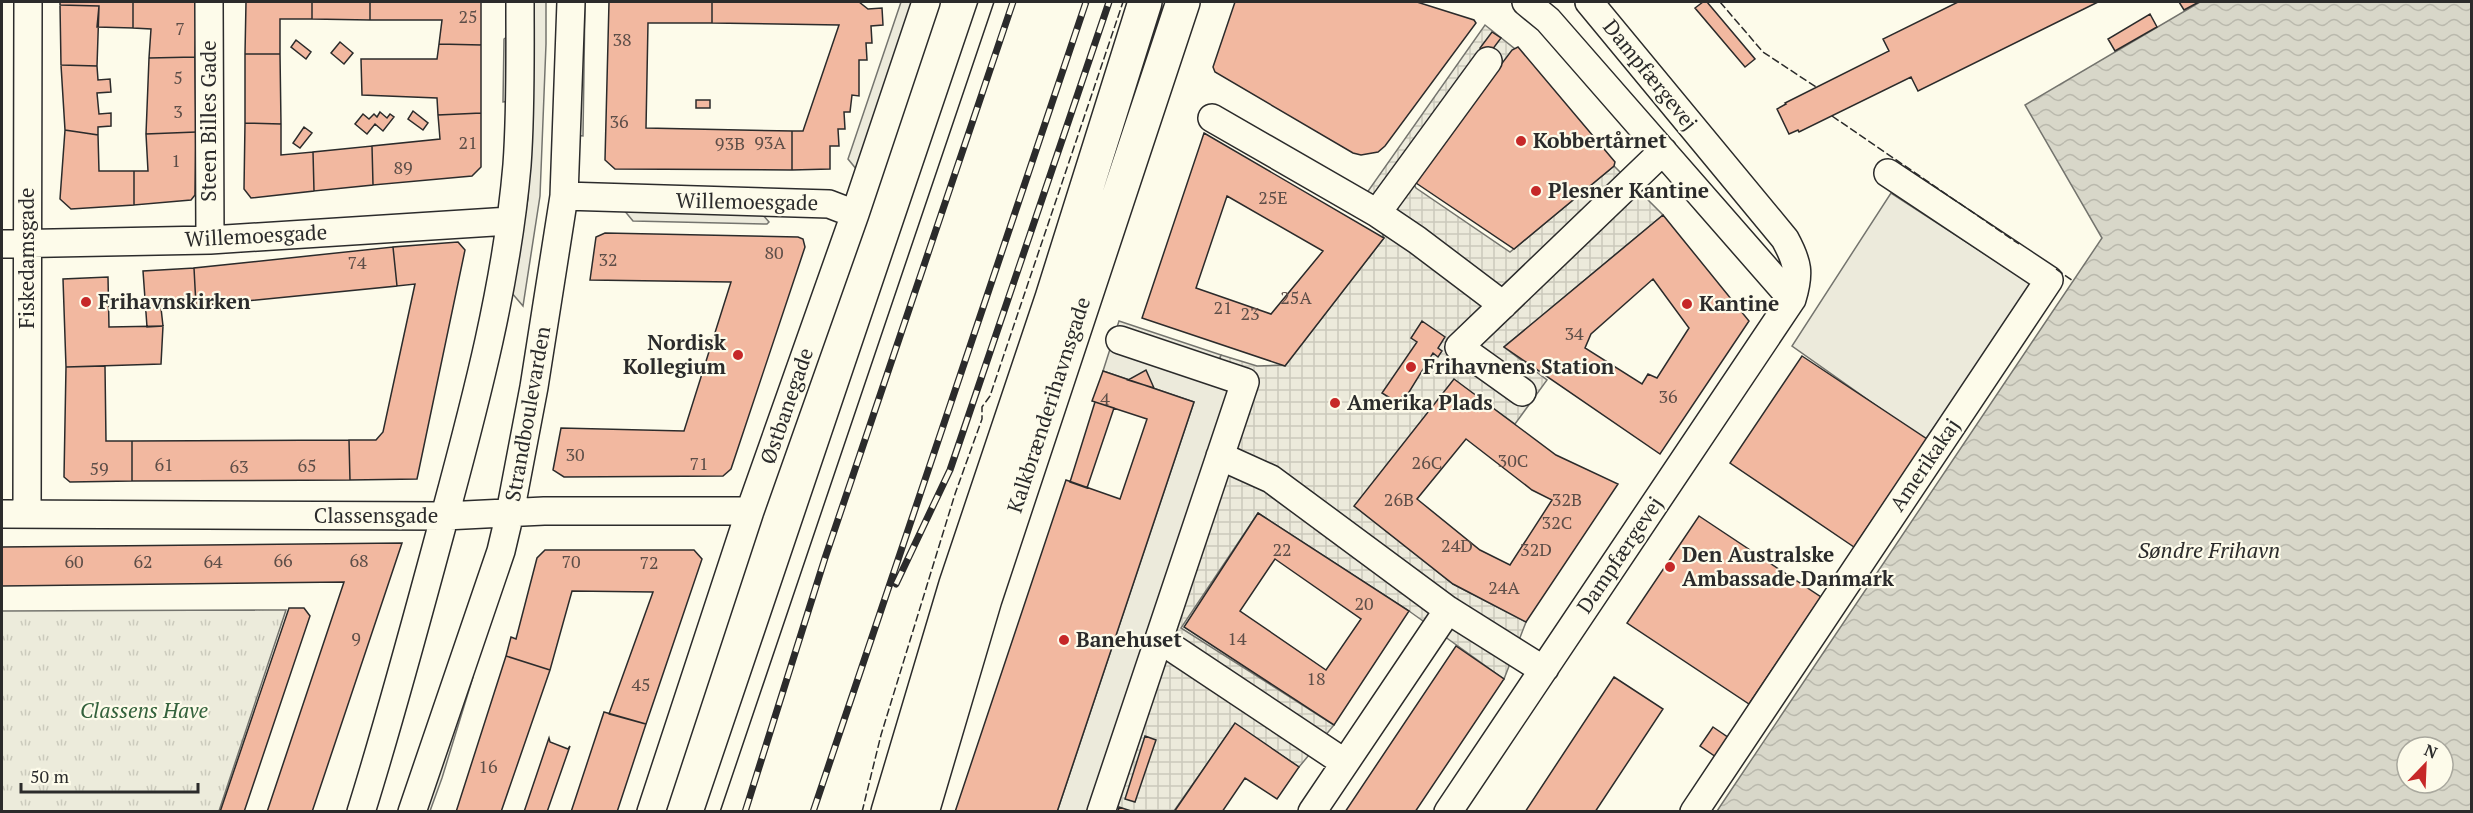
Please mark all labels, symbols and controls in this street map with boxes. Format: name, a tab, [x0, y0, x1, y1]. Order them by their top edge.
house number: 25	[458, 4, 478, 28]
street label: Dampfærgevej	[1597, 13, 1704, 136]
house number: 7	[175, 16, 185, 40]
house number: 38	[612, 27, 632, 51]
street label: Steen Billes Gade	[194, 40, 222, 202]
house number: 5	[173, 65, 183, 89]
house number: 3	[173, 99, 183, 123]
house number: 36	[609, 109, 629, 133]
place label: Kobbertårnet	[1533, 126, 1667, 154]
house number: 21	[458, 130, 478, 154]
house number: 93A	[754, 130, 786, 154]
house number: 93B	[715, 131, 745, 155]
marker: Kobbertårnet	[1514, 134, 1528, 148]
house number: 1	[171, 148, 181, 172]
house number: 89	[393, 155, 413, 179]
place label: Plesner Kantine	[1548, 176, 1709, 204]
marker: Plesner Kantine	[1529, 184, 1543, 198]
house number: 25E	[1258, 185, 1288, 209]
street label: Willemoesgade	[676, 186, 818, 216]
street label: Fiskedamsgade	[12, 187, 40, 329]
street label: Willemoesgade	[184, 217, 328, 253]
house number: 80	[764, 240, 784, 264]
house number: 32	[598, 247, 618, 271]
house number: 74	[347, 250, 367, 274]
house number: 25A	[1280, 285, 1312, 309]
place label: Frihavnskirken	[98, 287, 251, 315]
place label: Kantine	[1699, 289, 1779, 317]
street label: Kalkbrænderihavnsgade	[1000, 293, 1096, 516]
marker: Frihavnskirken	[79, 295, 93, 309]
house number: 21	[1213, 295, 1233, 319]
marker: Kantine	[1680, 297, 1694, 311]
house number: 23	[1240, 301, 1260, 325]
house number: 34	[1564, 321, 1584, 345]
street label: Strandboulevarden	[498, 323, 556, 504]
place label: Nordisk Kollegium	[623, 328, 727, 380]
street label: Østbanegade	[753, 344, 819, 468]
marker: Nordisk Kollegium	[731, 348, 745, 362]
place label: Frihavnens Station	[1423, 352, 1615, 380]
marker: Frihavnens Station	[1404, 360, 1418, 374]
house number: 36	[1658, 384, 1678, 408]
house number: 4	[1100, 386, 1110, 410]
place label: Amerika Plads	[1347, 388, 1493, 416]
marker: Amerika Plads	[1328, 396, 1342, 410]
street label: Amerikakaj	[1883, 413, 1966, 516]
house number: 30	[565, 442, 585, 466]
house number: 30C	[1498, 448, 1528, 472]
house number: 26C	[1412, 450, 1442, 474]
house number: 71	[689, 451, 709, 475]
house number: 61	[154, 452, 174, 476]
house number: 65	[297, 453, 317, 477]
house number: 63	[229, 454, 249, 478]
house number: 59	[89, 456, 109, 480]
house number: 26B	[1384, 487, 1414, 511]
house number: 32B	[1552, 487, 1582, 511]
street label: Dampfærgevej	[1570, 491, 1669, 618]
street label: Classensgade	[314, 501, 438, 529]
house number: 32C	[1542, 510, 1572, 534]
house number: 24D	[1441, 533, 1473, 557]
water label: Søndre Frihavn	[2138, 535, 2280, 564]
house number: 22	[1272, 537, 1292, 561]
house number: 32D	[1520, 537, 1552, 561]
place label: Den Australske Ambassade Danmark	[1682, 540, 1895, 592]
house number: 66	[273, 548, 293, 572]
house number: 68	[349, 548, 369, 572]
house number: 60	[64, 549, 84, 573]
house number: 62	[133, 549, 153, 573]
house number: 64	[203, 549, 223, 573]
house number: 70	[561, 549, 581, 573]
house number: 72	[639, 550, 659, 574]
marker: Den Australske Ambassade Danmark	[1663, 560, 1677, 574]
house number: 24A	[1488, 575, 1520, 599]
house number: 20	[1354, 591, 1374, 615]
place label: Banehuset	[1076, 625, 1182, 653]
house number: 9	[351, 626, 361, 650]
house number: 14	[1227, 626, 1247, 650]
marker: Banehuset	[1057, 633, 1071, 647]
house number: 18	[1306, 666, 1326, 690]
house number: 45	[631, 672, 651, 696]
park label: Classens Have	[80, 696, 208, 724]
north arrow	[2395, 735, 2455, 795]
text: N	[2421, 739, 2441, 764]
house number: 16	[478, 754, 498, 778]
scale bar	[21, 756, 198, 794]
text: 50 m	[30, 764, 70, 788]

